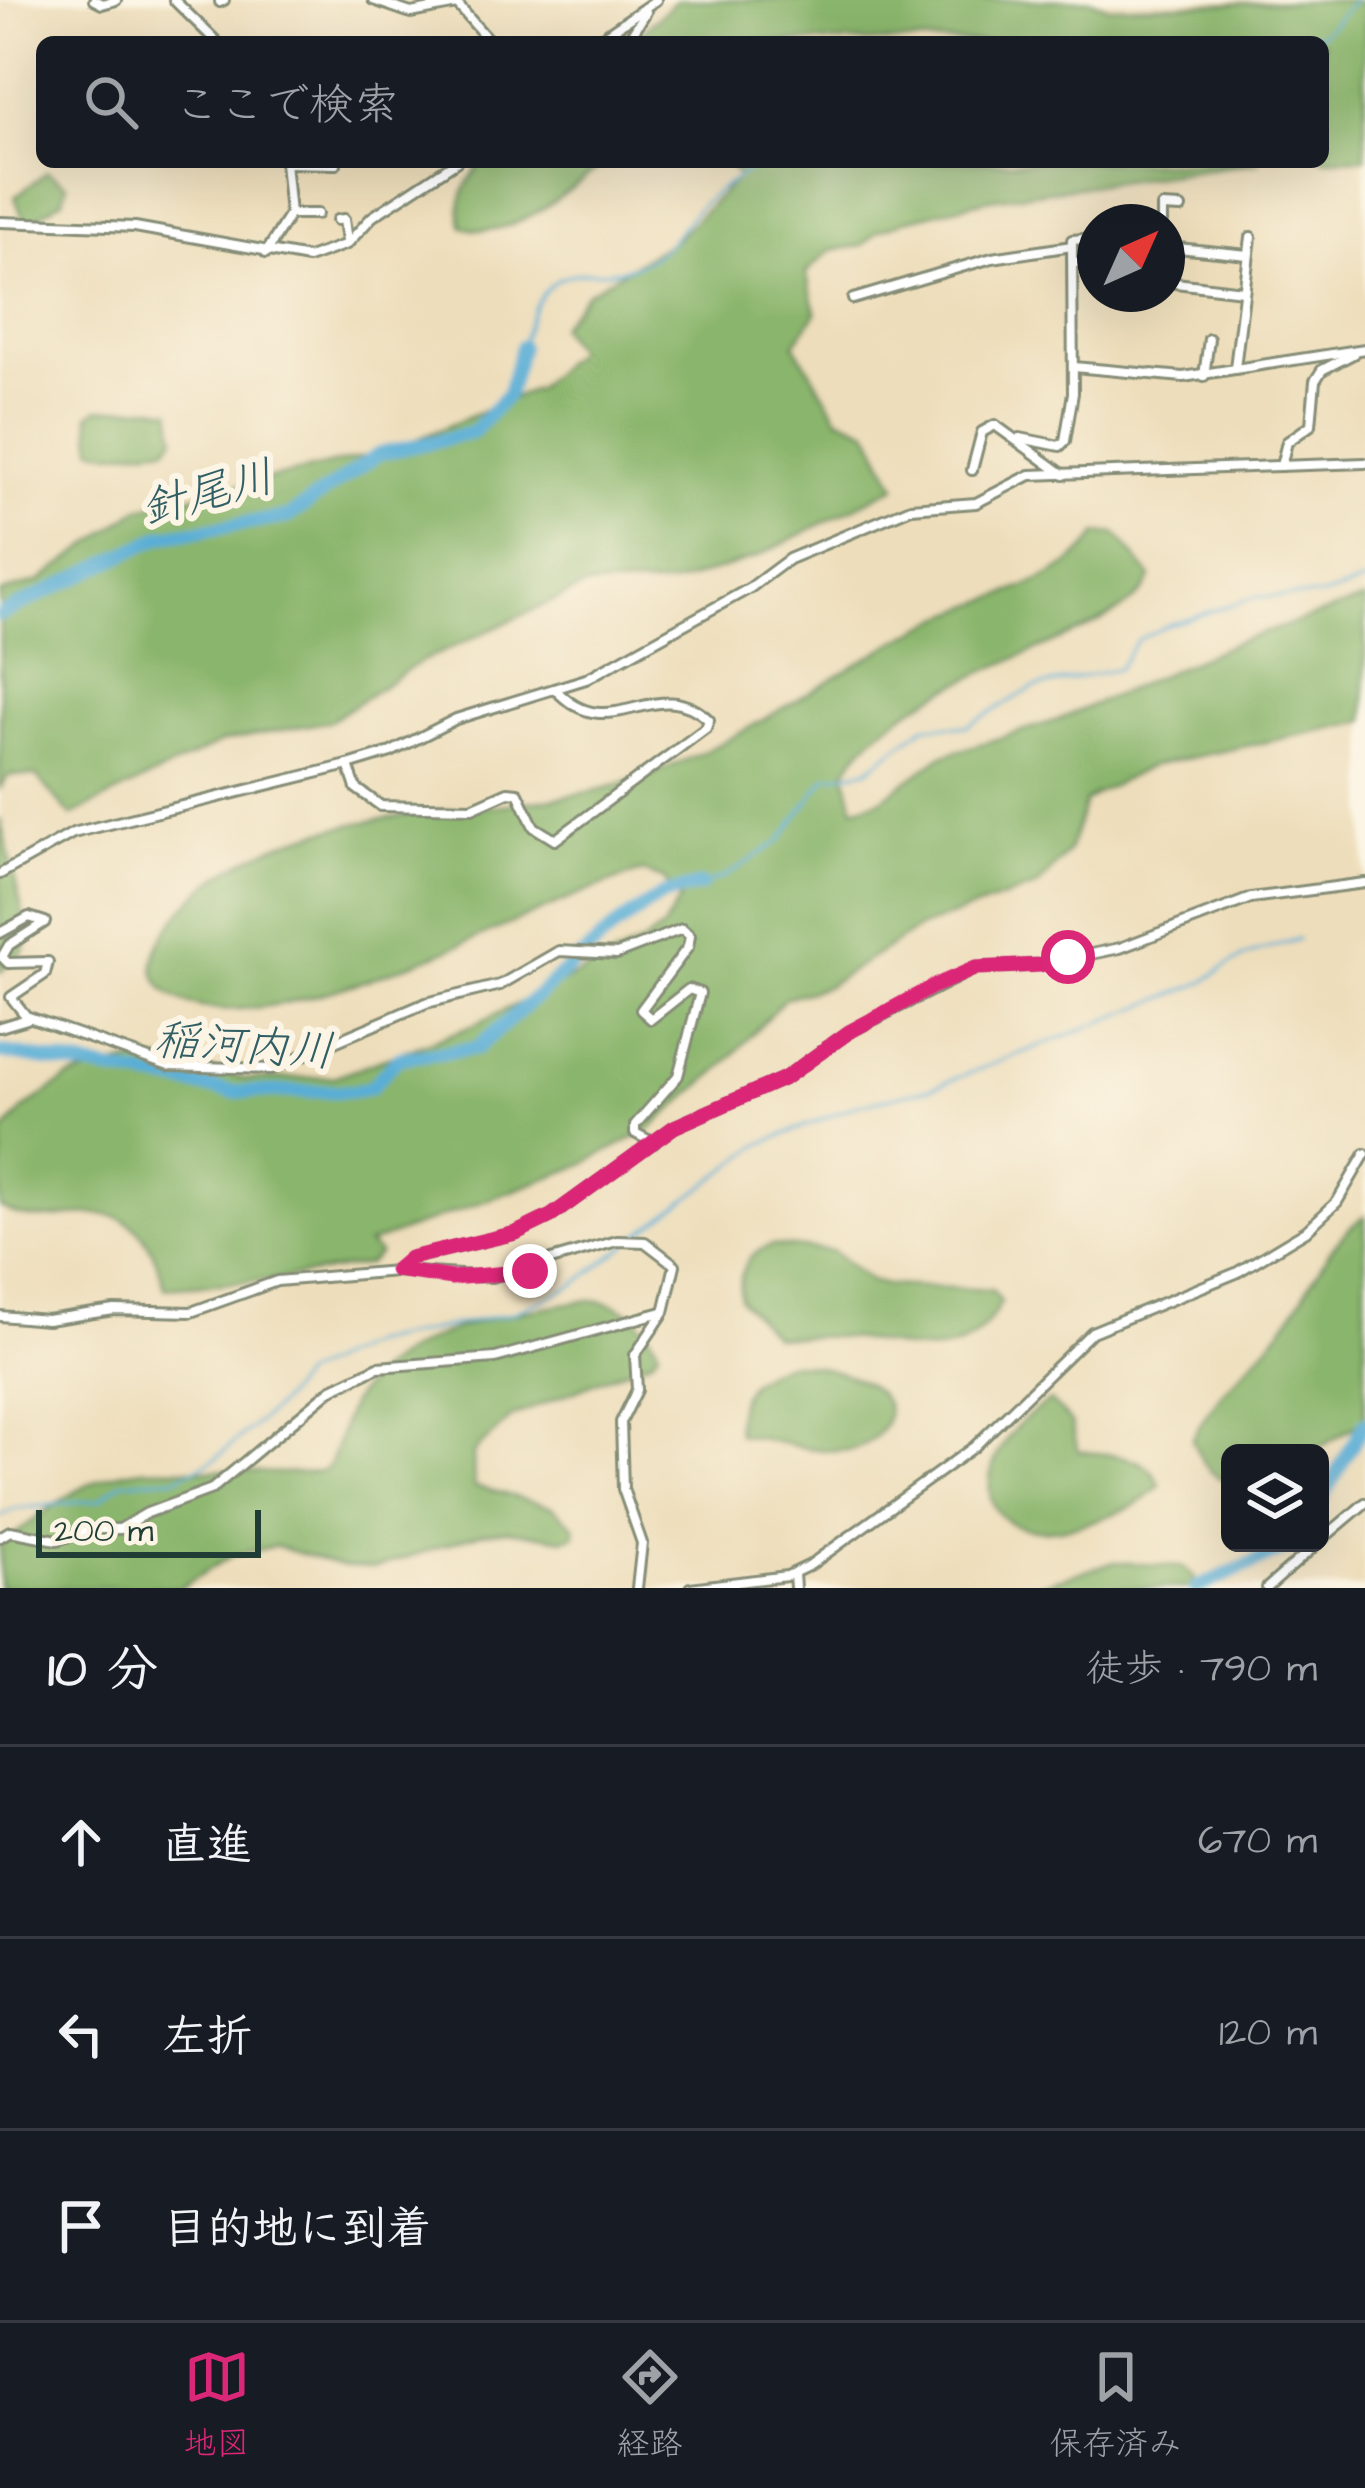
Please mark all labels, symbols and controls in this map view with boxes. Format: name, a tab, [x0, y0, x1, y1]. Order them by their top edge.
search box	[36, 36, 1329, 168]
icon: search	[78, 69, 144, 135]
text: ここで検索	[174, 75, 399, 137]
north arrow	[1077, 204, 1185, 312]
water label: 針尾川	[135, 447, 281, 541]
route start	[1041, 930, 1095, 984]
water label: 稲河内川	[152, 1010, 336, 1084]
route end	[503, 1244, 557, 1298]
map controls	[1221, 1444, 1329, 1552]
button: layers	[1221, 1444, 1329, 1552]
scale bar	[36, 1504, 261, 1557]
text: 200 m	[54, 1508, 153, 1554]
text: 10 分	[48, 1635, 158, 1706]
text: 徒歩 · 790 m	[1086, 1643, 1317, 1697]
icon: ahead	[48, 1809, 114, 1875]
text: 直進	[162, 1815, 252, 1877]
text: 670 m	[1198, 1815, 1317, 1869]
icon: left	[48, 2001, 114, 2067]
text: 左折	[162, 2007, 252, 2069]
text: 120 m	[1219, 2007, 1317, 2061]
icon: arrive	[48, 2193, 114, 2259]
text: 目的地に到着	[162, 2199, 432, 2261]
tab: 地図	[184, 2344, 250, 2467]
tab: 経路	[617, 2344, 683, 2467]
tab: 保存済み	[1050, 2344, 1182, 2467]

